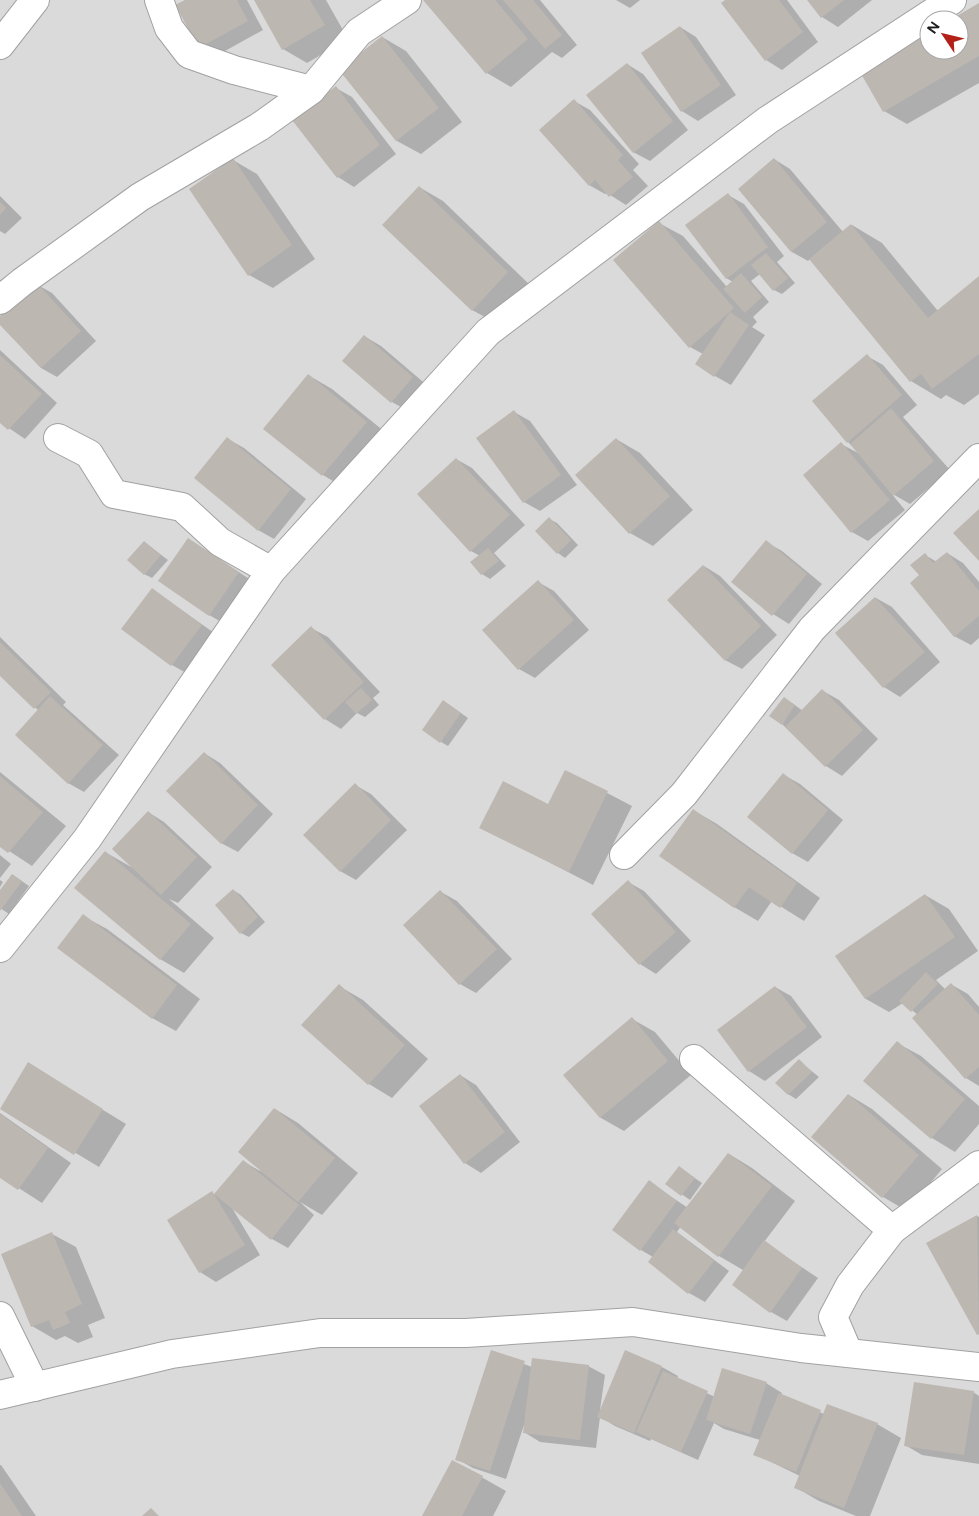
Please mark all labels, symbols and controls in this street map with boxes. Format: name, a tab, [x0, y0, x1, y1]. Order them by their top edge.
north arrow	[919, 10, 969, 60]
text: N	[924, 19, 944, 37]

